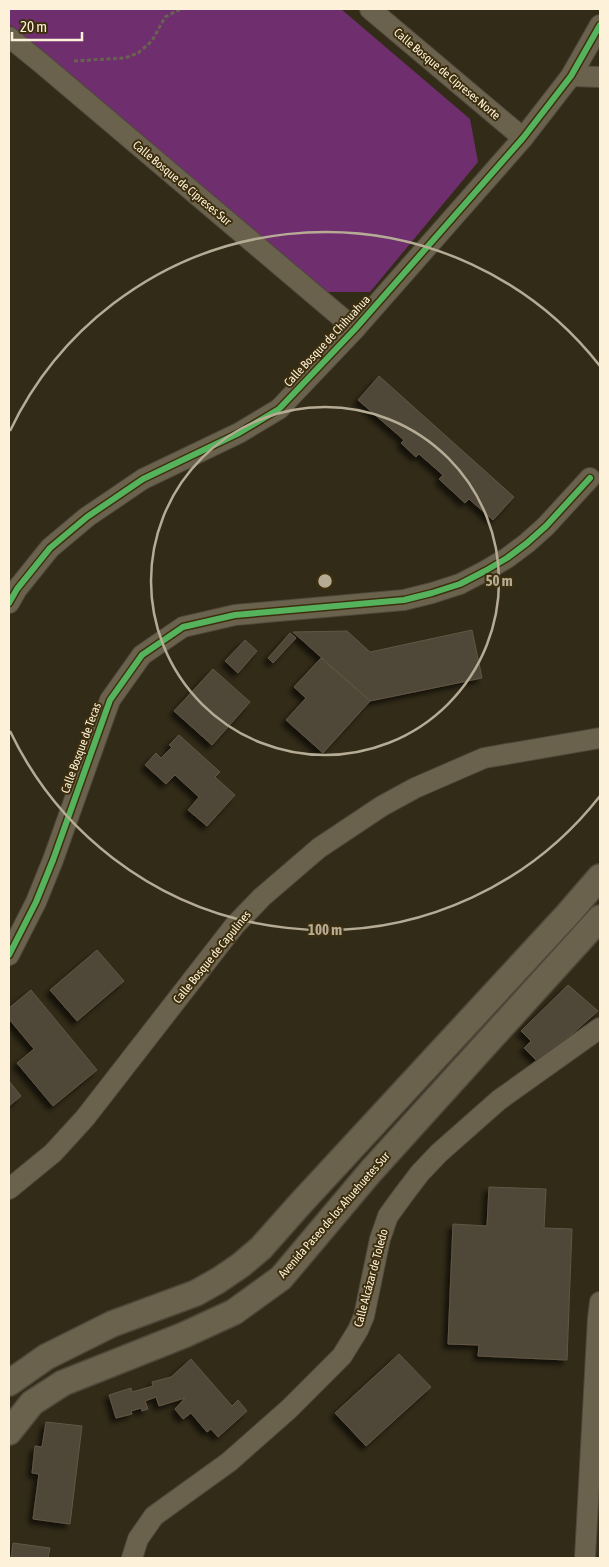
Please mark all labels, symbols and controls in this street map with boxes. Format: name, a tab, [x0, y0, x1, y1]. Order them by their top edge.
scale bar	[12, 10, 82, 42]
text: 20 m	[20, 18, 47, 35]
street label: Calle Bosque de Cipreses Norte	[391, 25, 503, 123]
street label: Calle Bosque de Cipreses Sur	[130, 138, 234, 229]
street label: Calle Bosque de Chihuahua	[281, 292, 373, 390]
centre of rings	[316, 572, 334, 590]
text: 50 m	[486, 572, 513, 589]
street label: Calle Bosque de Tecas	[58, 701, 104, 795]
street label: Calle Bosque de Capulines	[170, 908, 254, 1006]
text: 100 m	[308, 921, 342, 938]
street label: Avenida Paseo de los Ahuehuetes Sur	[276, 1149, 393, 1281]
street label: Calle Alcázar de Toledo	[351, 1227, 391, 1329]

